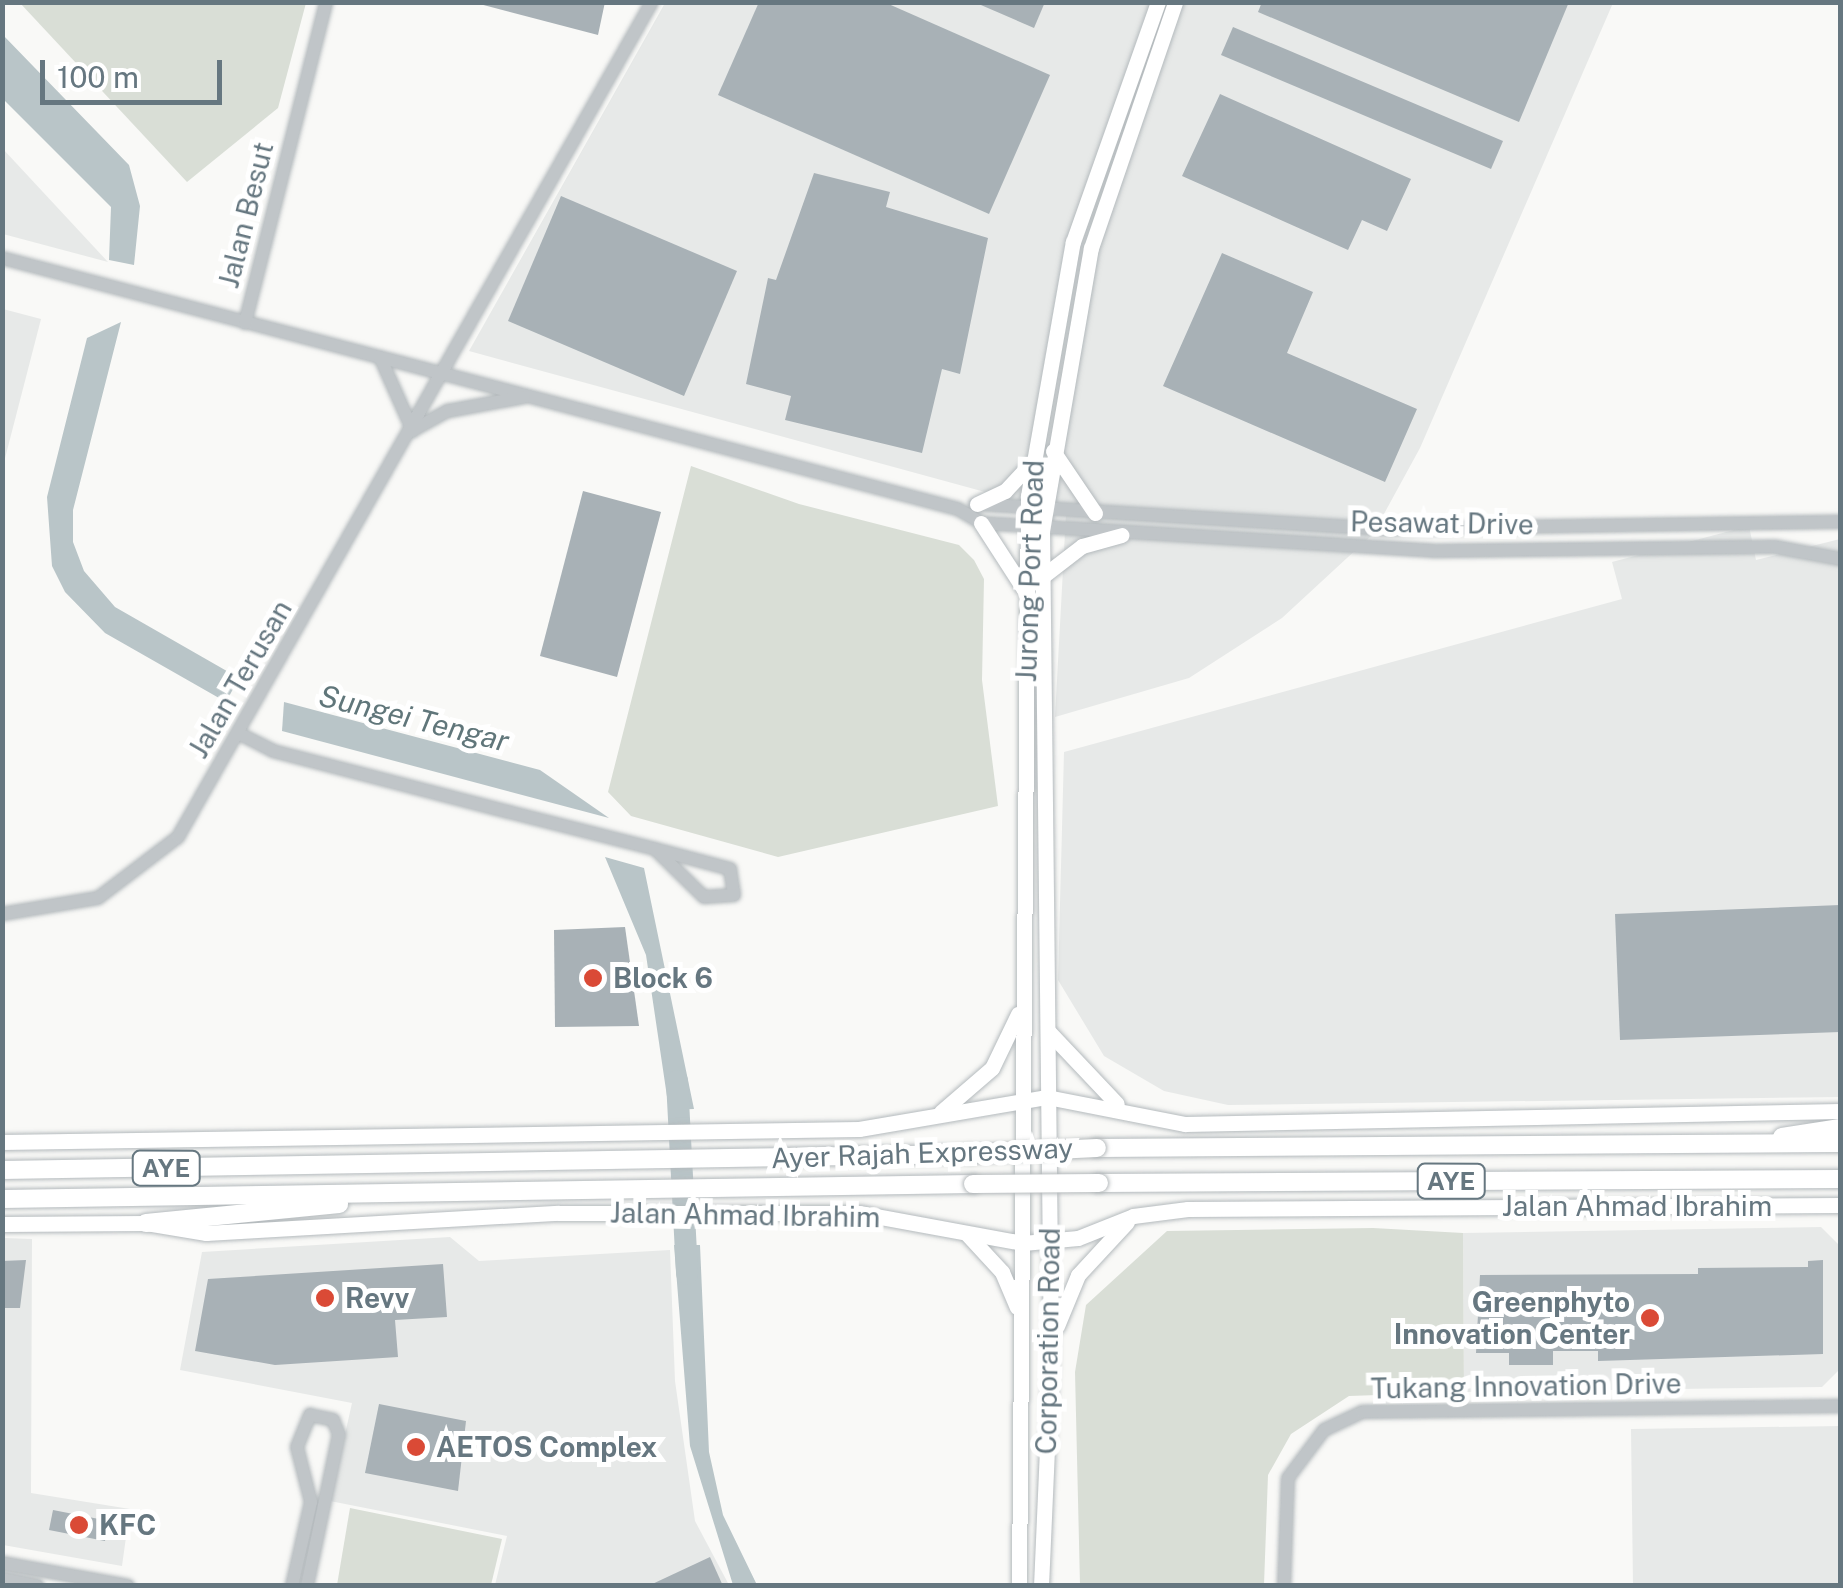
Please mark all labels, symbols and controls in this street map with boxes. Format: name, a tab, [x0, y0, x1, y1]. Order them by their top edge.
scale bar	[45, 40, 228, 102]
text: 100 m	[57, 59, 139, 95]
street label: Jalan Besut	[212, 139, 280, 291]
street label: Jurong Port Road	[1009, 459, 1051, 683]
street label: Pesawat Drive	[1350, 505, 1534, 541]
street label: Jalan Terusan	[181, 594, 299, 764]
water label: Sungei Tengar	[315, 677, 513, 759]
place label: Block 6	[613, 961, 713, 995]
marker: Block 6	[582, 967, 604, 989]
street label: Ayer Rajah Expressway	[770, 1131, 1074, 1175]
road number: AYE	[131, 1148, 201, 1188]
road number: AYE	[1416, 1161, 1486, 1201]
street label: Jalan Ahmad Ibrahim	[1502, 1189, 1772, 1223]
street label: Jalan Ahmad Ibrahim	[610, 1196, 880, 1234]
street label: Corporation Road	[1029, 1227, 1067, 1455]
place label: Revv	[345, 1281, 409, 1315]
place label: Greenphyto Innovation Center	[1394, 1285, 1630, 1351]
marker: Revv	[314, 1287, 336, 1309]
marker: Greenphyto Innovation Center	[1639, 1307, 1661, 1329]
street label: Tukang Innovation Drive	[1370, 1366, 1682, 1406]
place label: AETOS Complex	[436, 1430, 657, 1464]
marker: AETOS Complex	[405, 1436, 427, 1458]
place label: KFC	[99, 1508, 156, 1542]
marker: KFC	[68, 1514, 90, 1536]

